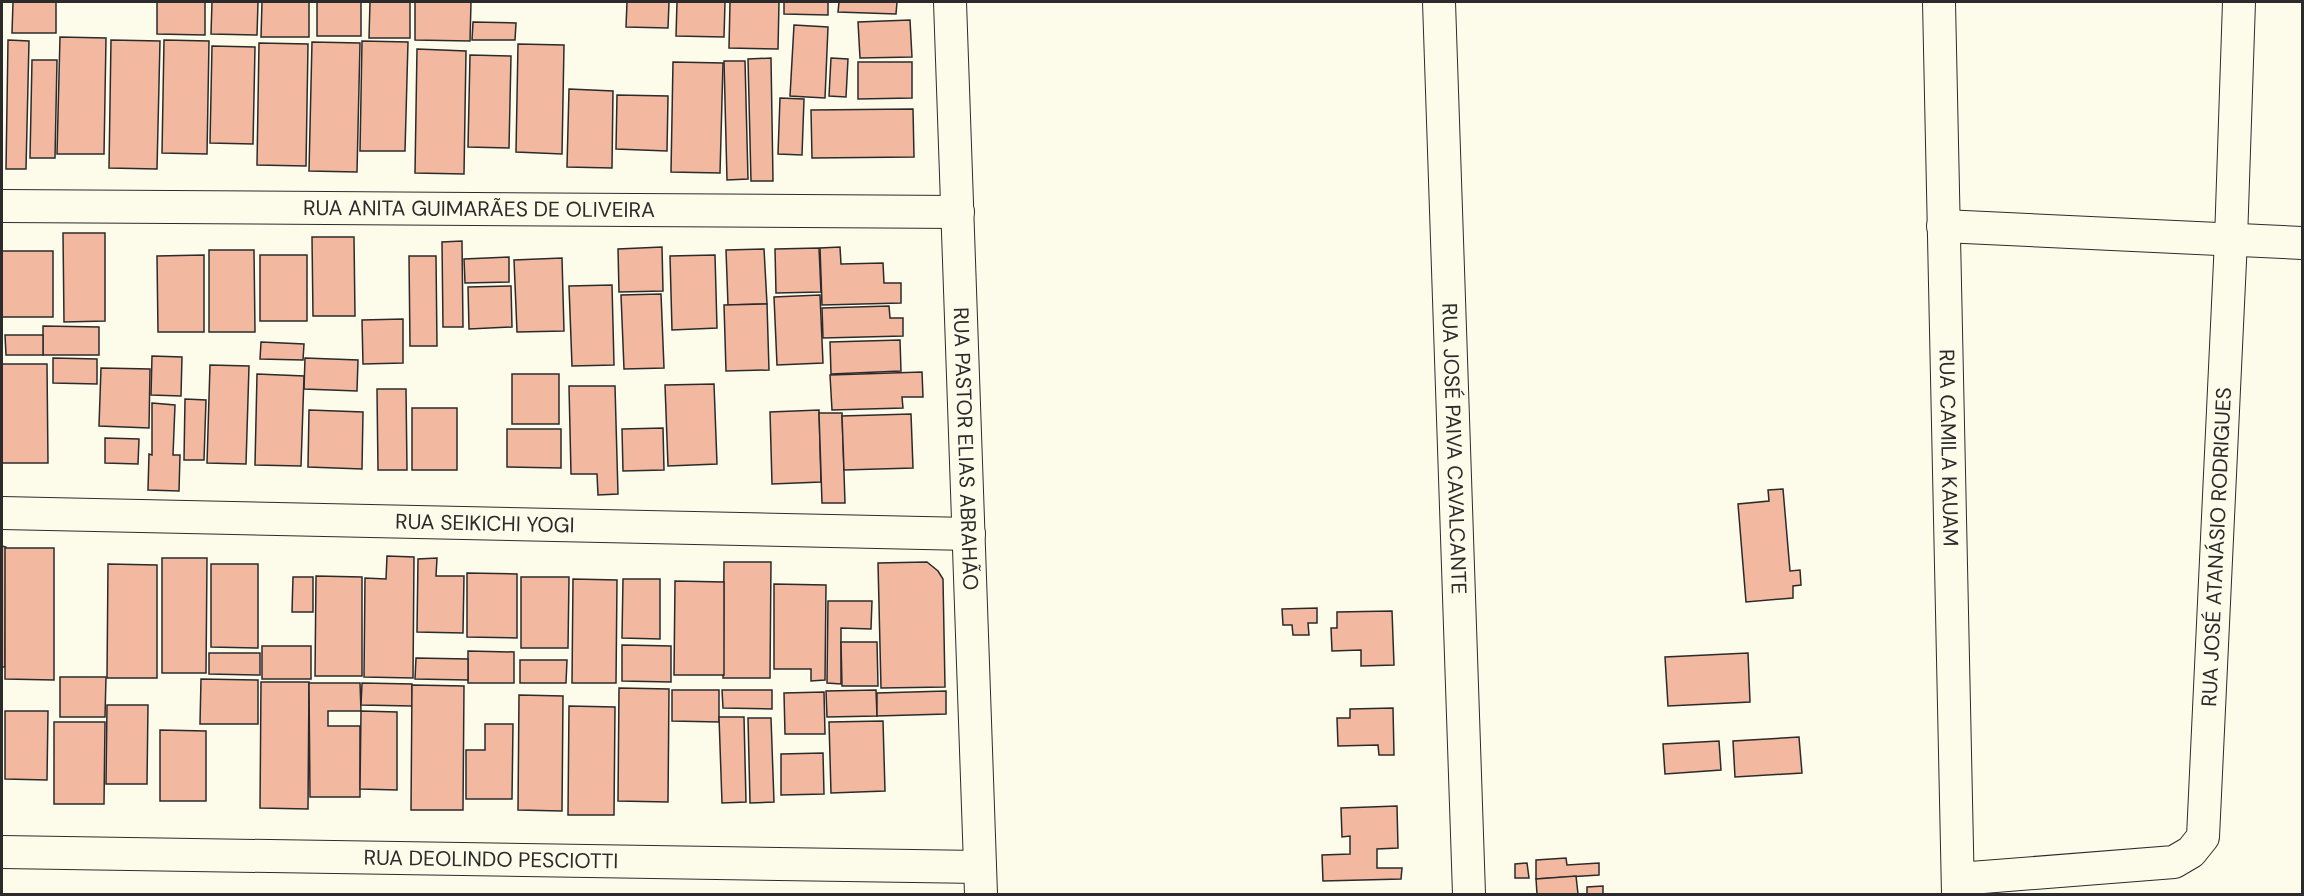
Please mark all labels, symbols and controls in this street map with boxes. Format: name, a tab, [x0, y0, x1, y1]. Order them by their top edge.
street label: RUA ANITA GUIMARÃES DE OLIVEIRA	[303, 194, 655, 224]
street label: RUA JOSÉ PAIVA CAVALCANTE	[1435, 303, 1473, 595]
street label: RUA PASTOR ELIAS ABRAHÃO	[947, 307, 984, 591]
street label: RUA CAMILA KAUAM	[1932, 349, 1965, 547]
street label: RUA JOSÉ ATANÁSIO RODRIGUES	[2195, 387, 2238, 707]
street label: RUA SEIKICHI YOGI	[395, 508, 575, 539]
street label: RUA DEOLINDO PESCIOTTI	[363, 844, 619, 875]

